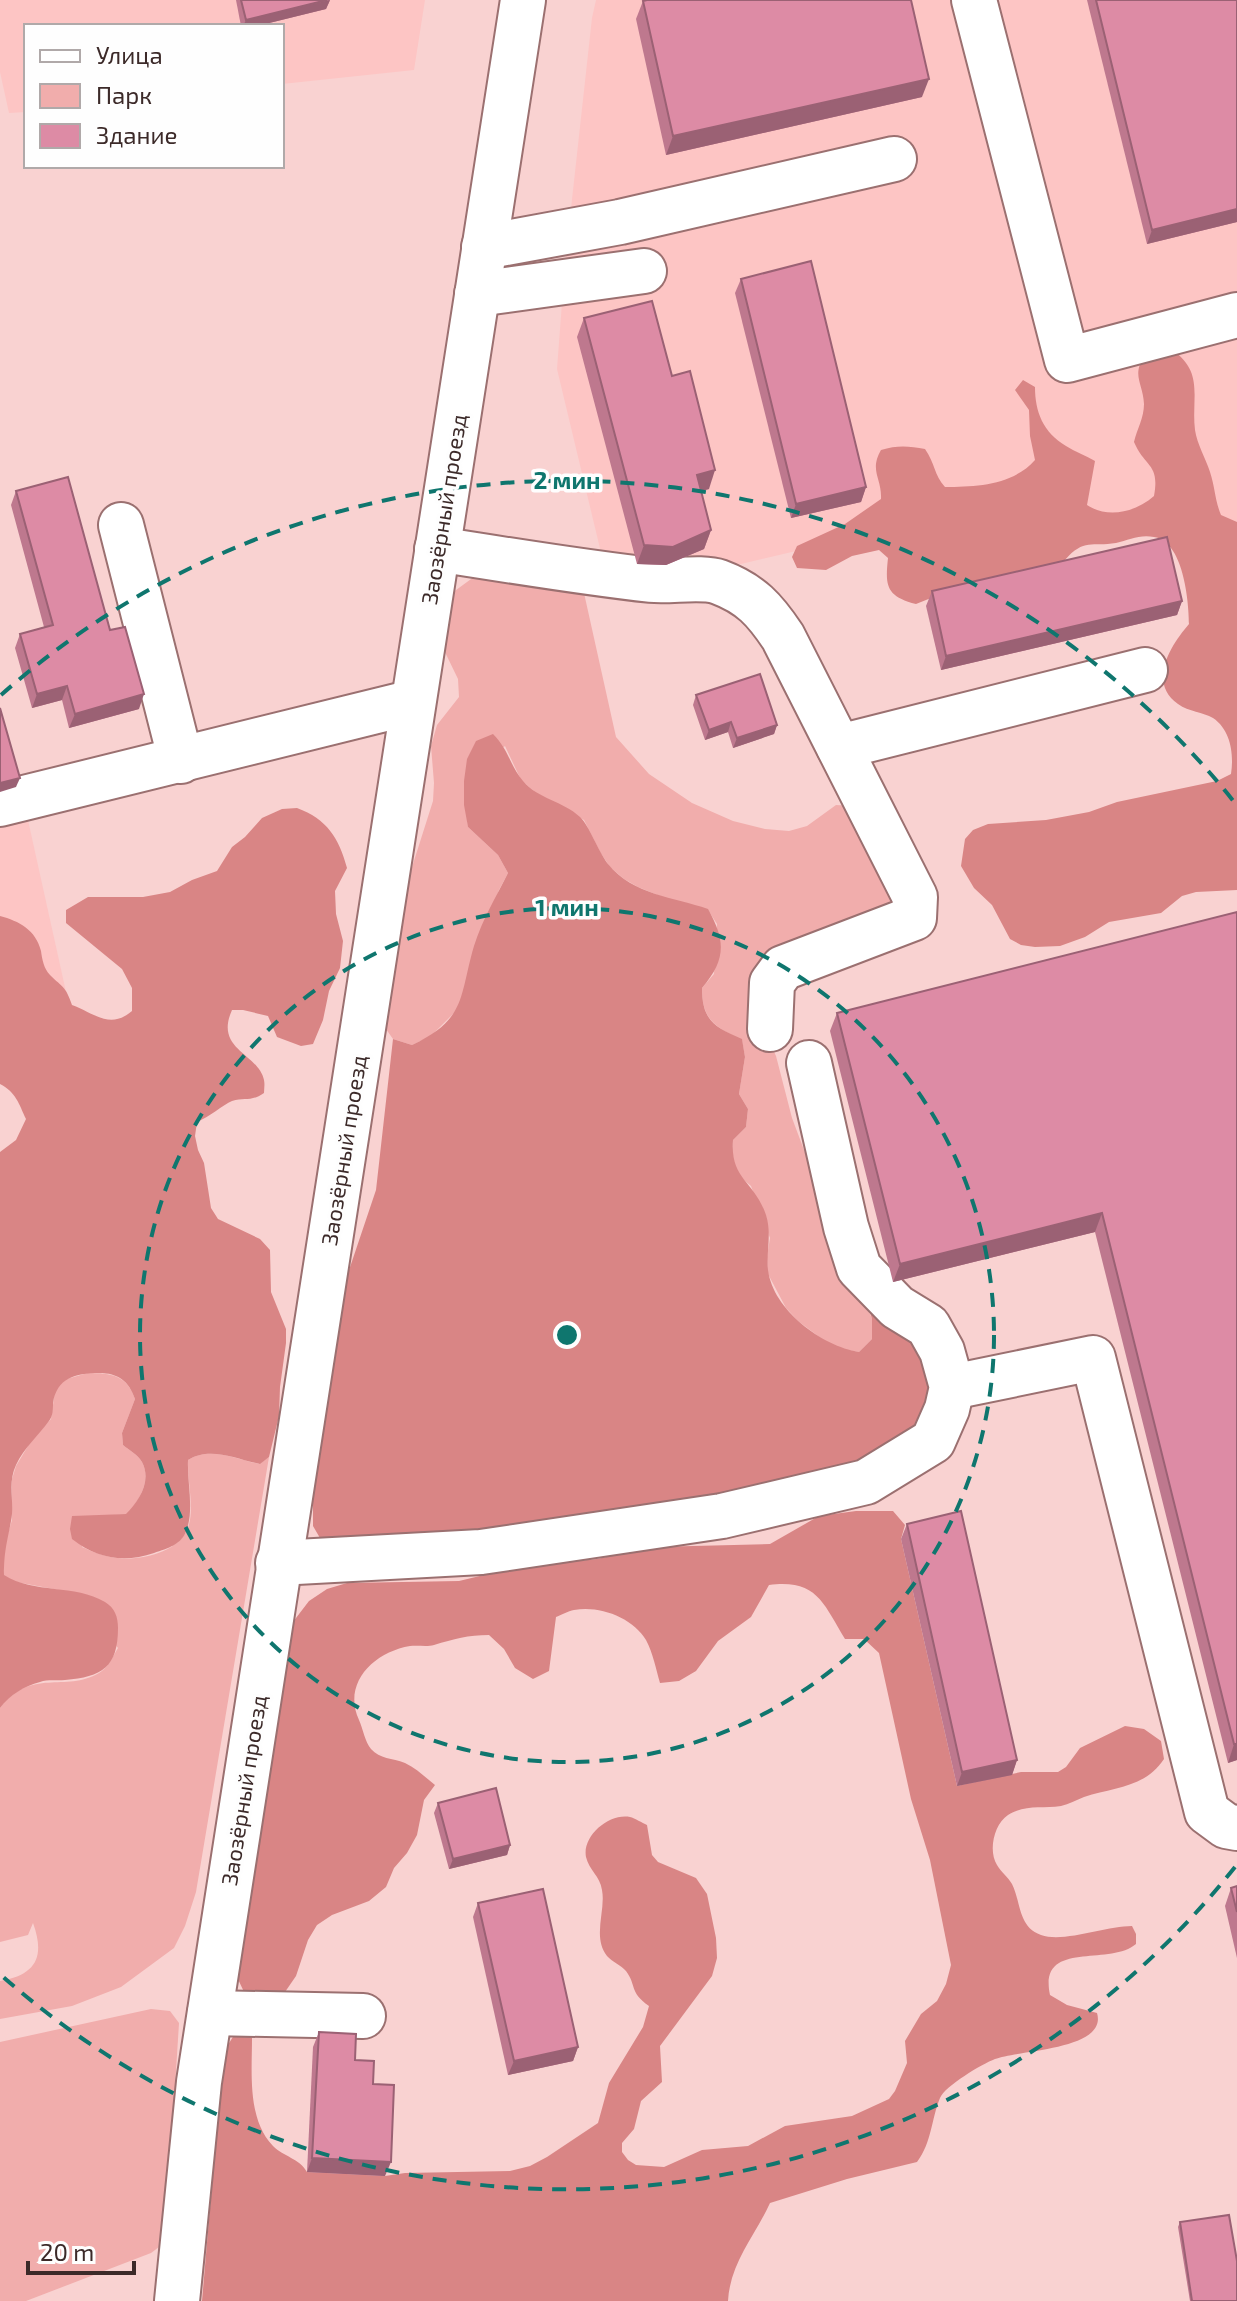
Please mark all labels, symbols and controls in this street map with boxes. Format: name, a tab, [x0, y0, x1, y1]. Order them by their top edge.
legend	[24, 24, 284, 168]
text: Улица	[96, 40, 163, 69]
text: Парк	[96, 80, 152, 109]
text: Здание	[96, 120, 178, 149]
street label: Заозёрный проезд	[415, 412, 471, 606]
text: 2 мин	[533, 465, 601, 494]
text: 1 мин	[535, 892, 599, 921]
street label: Заозёрный проезд	[315, 1053, 371, 1247]
centre of rings	[553, 1321, 581, 1349]
street label: Заозёрный проезд	[215, 1693, 271, 1887]
scale bar	[28, 2225, 134, 2275]
text: 20 m	[40, 2237, 94, 2266]

